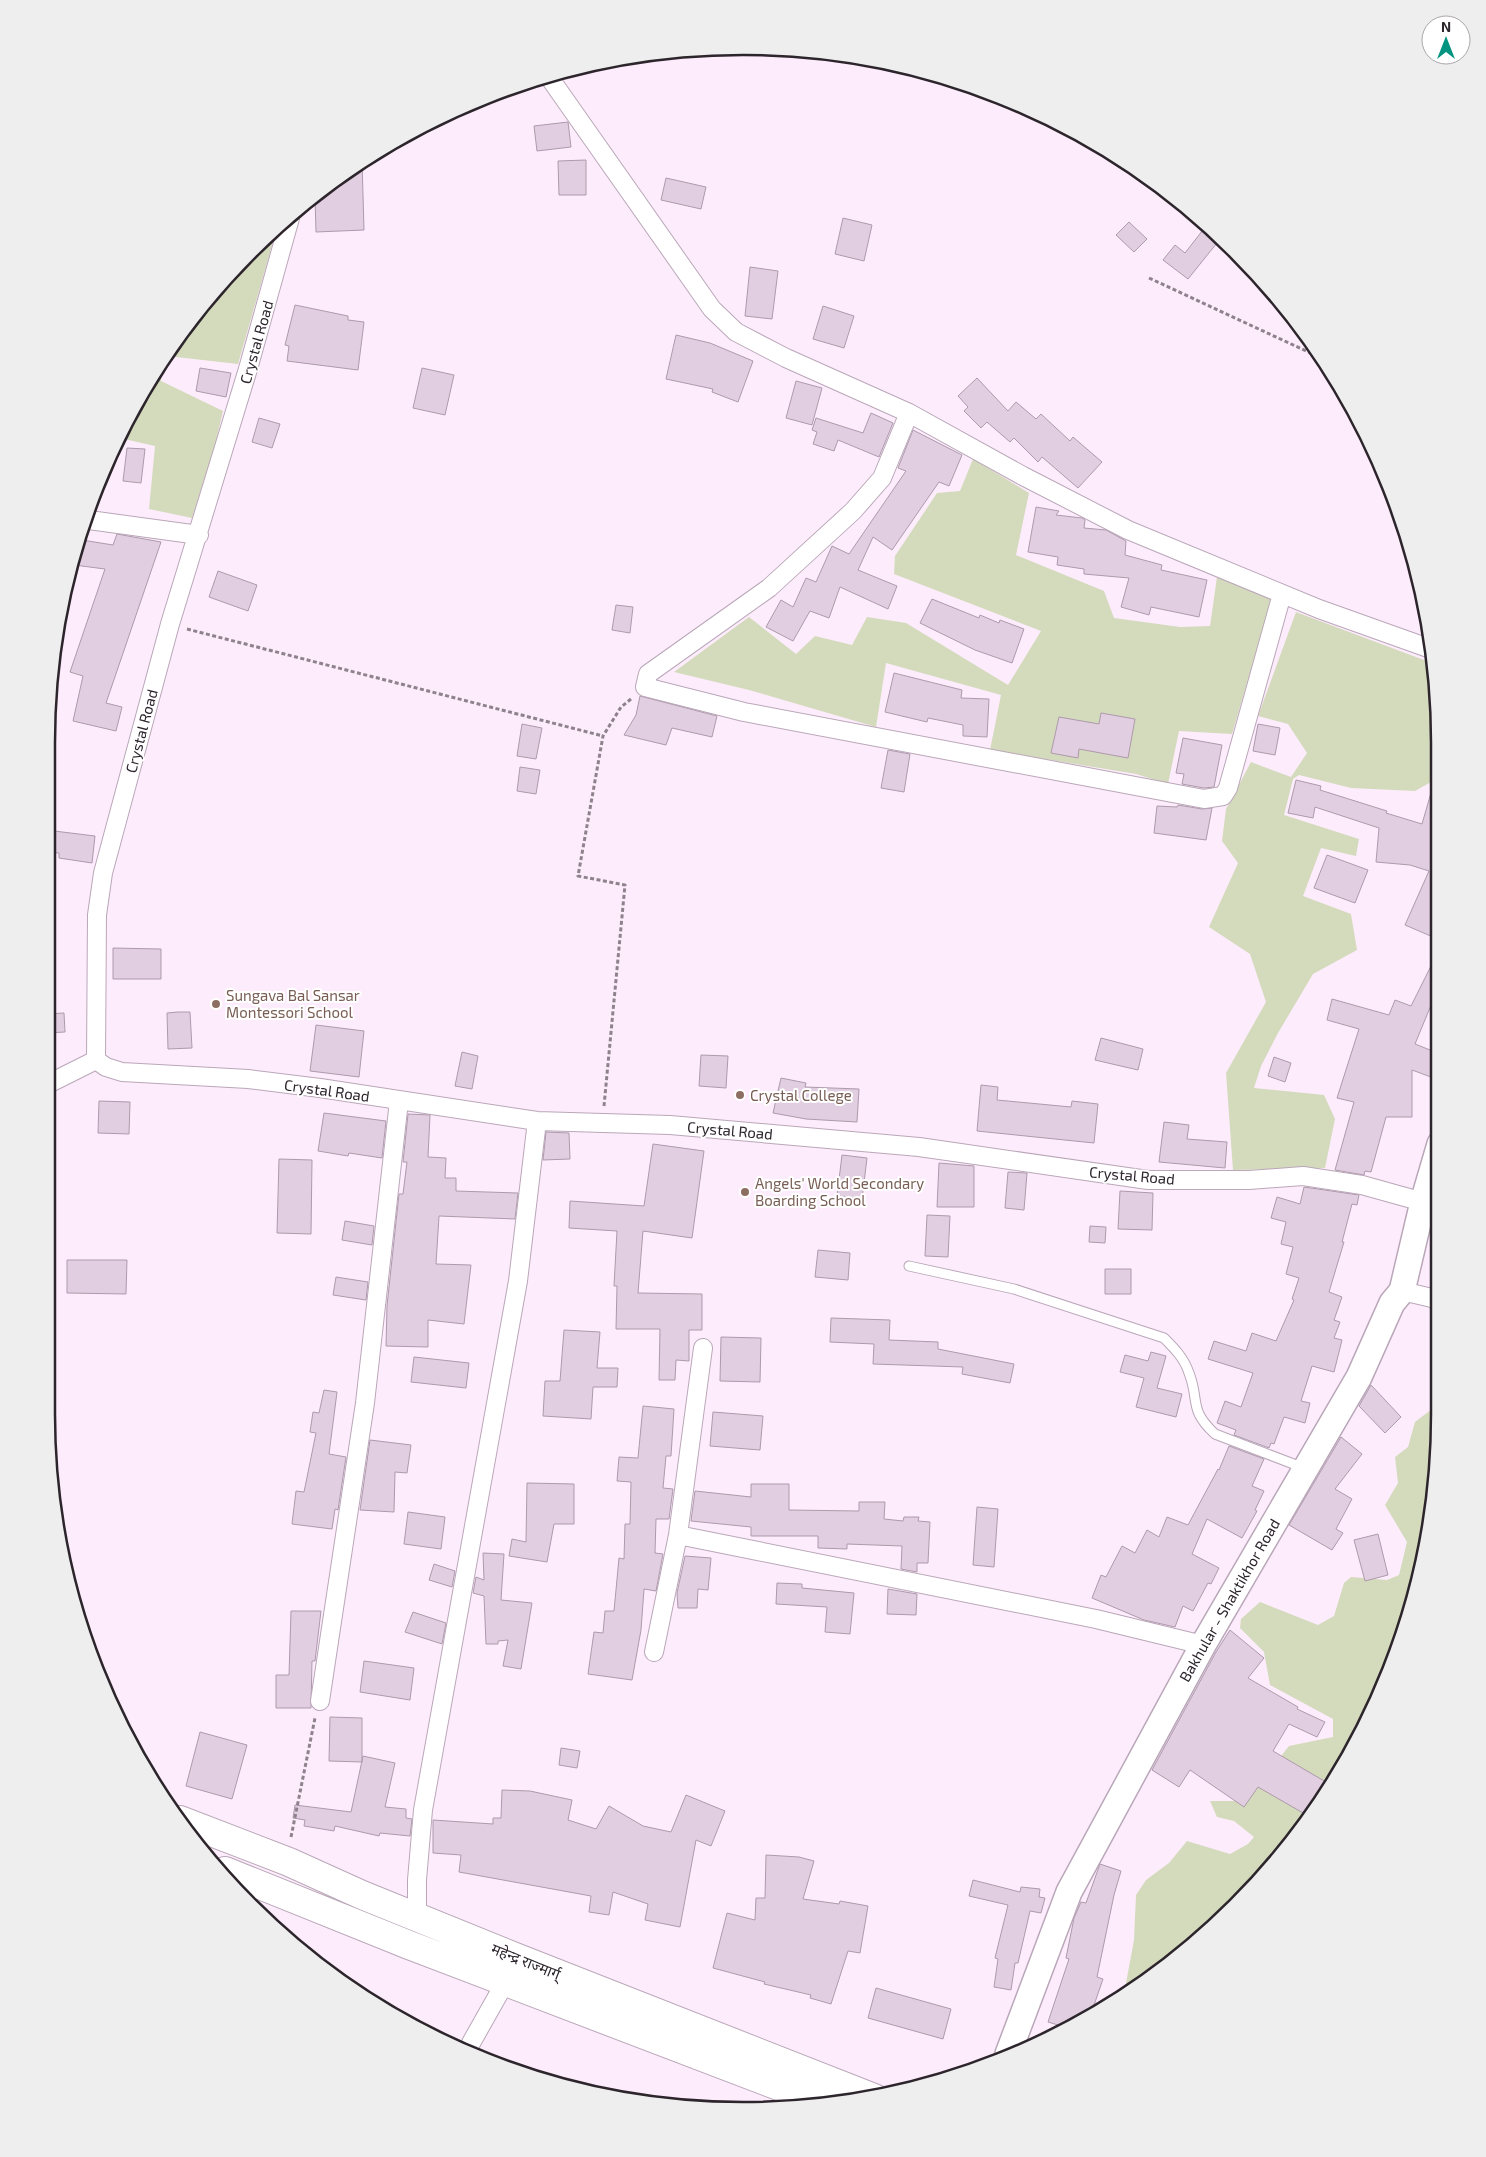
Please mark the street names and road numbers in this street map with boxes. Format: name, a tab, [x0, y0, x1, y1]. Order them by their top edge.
street label: Crystal Road	[235, 298, 277, 386]
street label: Crystal Road	[121, 687, 161, 775]
street label: Crystal Road	[283, 1075, 371, 1105]
street label: Crystal Road	[686, 1117, 774, 1143]
street label: Crystal Road	[1088, 1162, 1176, 1188]
street label: Bakhular - Shaktikhor Road	[1175, 1515, 1283, 1685]
street label: महेन्द्र राज्मार्ग्	[488, 1939, 565, 1986]

